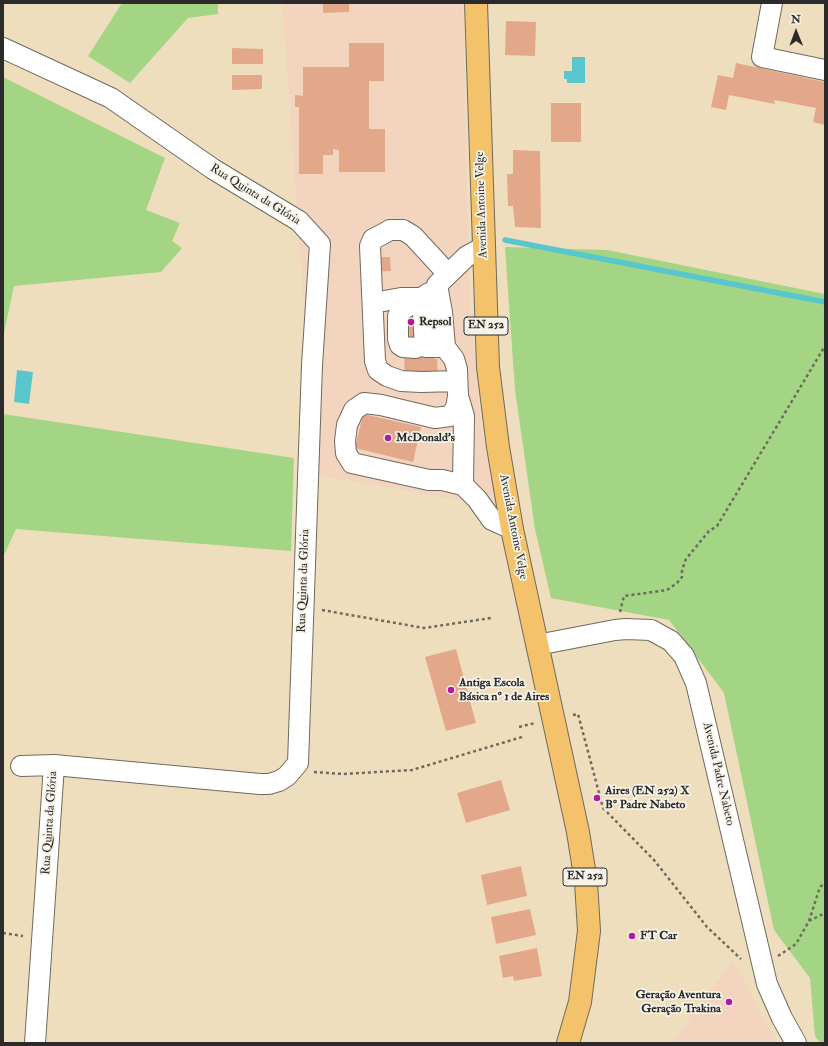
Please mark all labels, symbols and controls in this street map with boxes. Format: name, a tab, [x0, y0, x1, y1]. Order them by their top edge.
north arrow	[776, 12, 816, 52]
text: N	[791, 13, 801, 26]
street label: Avenida Antoine Velge	[473, 151, 491, 259]
street label: Rua Quinta da Glória	[207, 161, 303, 229]
place label: Repsol	[419, 315, 451, 329]
marker: Repsol	[406, 317, 416, 327]
road number: EN 252	[464, 317, 508, 335]
place label: McDonald's	[396, 431, 455, 445]
marker: McDonald's	[383, 433, 393, 443]
street label: Avenida Antoine Velge	[496, 473, 530, 581]
street label: Rua Quinta da Glória	[295, 529, 313, 633]
place label: Antiga Escola Básica nº 1 de Aires	[459, 676, 549, 704]
marker: Antiga Escola Básica nº 1 de Aires	[446, 685, 456, 695]
street label: Avenida Padre Nabeto	[699, 721, 737, 827]
street label: Rua Quinta da Glória	[39, 771, 61, 875]
place label: Aires (EN 252) X Bº Padre Nabeto	[605, 784, 690, 812]
marker: Aires (EN 252) X Bº Padre Nabeto	[592, 793, 602, 803]
road number: EN 252	[563, 868, 607, 886]
place label: FT Car	[640, 929, 677, 943]
marker: FT Car	[627, 931, 637, 941]
place label: Geração Aventura Geração Trakina	[635, 988, 721, 1016]
marker: Geração Aventura Geração Trakina	[724, 997, 734, 1007]

